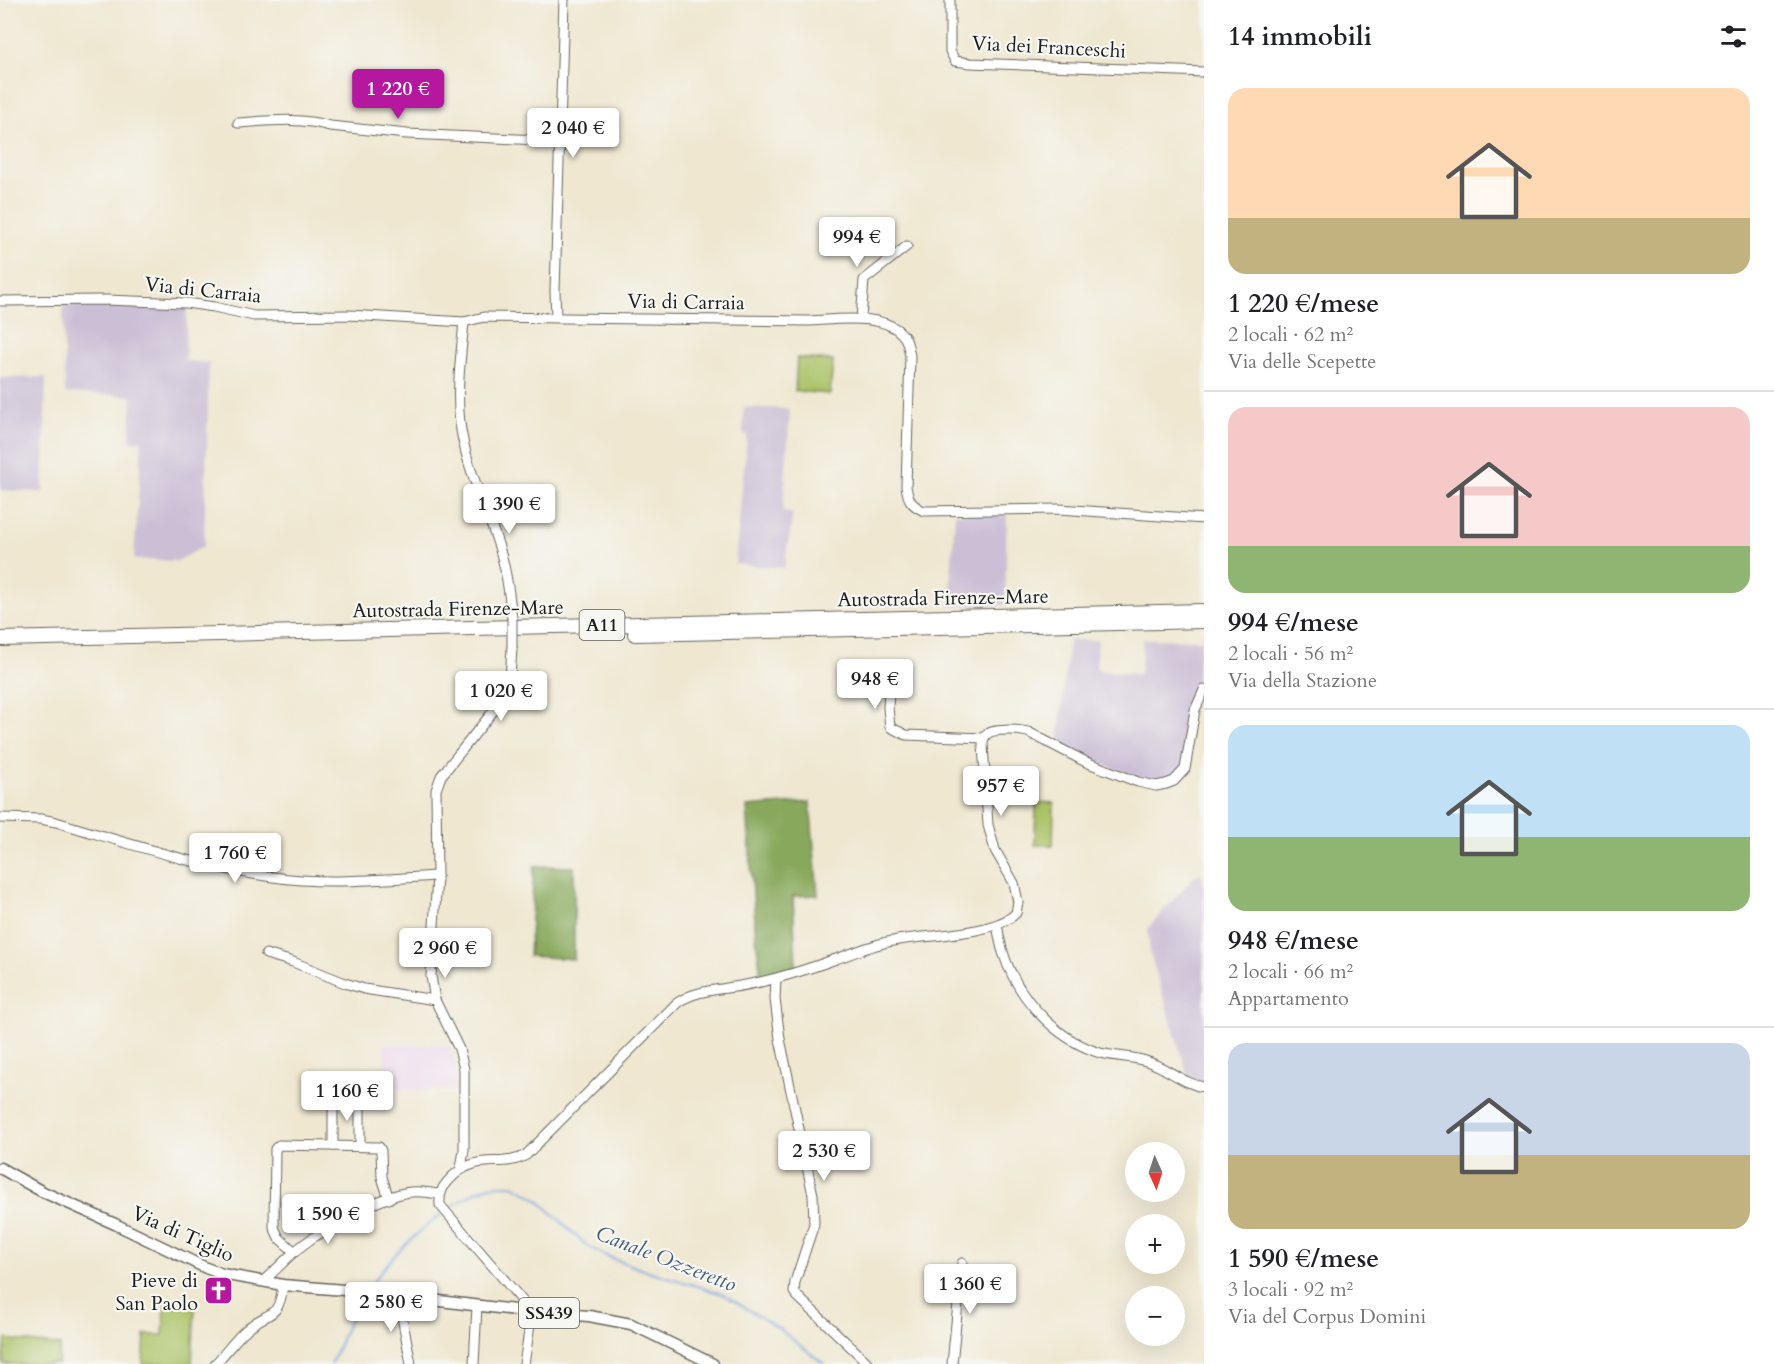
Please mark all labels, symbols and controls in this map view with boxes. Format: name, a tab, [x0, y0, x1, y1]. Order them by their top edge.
text: 14 immobili	[1228, 19, 1372, 54]
icon: filters	[1717, 20, 1750, 53]
street label: Via dei Franceschi	[971, 29, 1127, 65]
pin: 1 220 €	[343, 69, 453, 120]
text: 1 220 €	[366, 75, 430, 102]
pin: 2 040 €	[518, 108, 628, 159]
text: 2 040 €	[541, 114, 605, 141]
icon: home	[1435, 127, 1543, 235]
pin: 994 €	[815, 217, 899, 268]
text: 994 €	[833, 223, 881, 250]
street label: Via di Carraia	[143, 270, 263, 310]
text: 1 220 €/mese	[1228, 286, 1379, 321]
street label: Via di Carraia	[627, 287, 745, 317]
text: 2 locali · 62 m²	[1228, 321, 1353, 348]
text: Via delle Scepette	[1228, 348, 1376, 375]
icon: home	[1435, 446, 1543, 554]
pin: 1 390 €	[454, 484, 564, 535]
text: 1 390 €	[477, 490, 541, 517]
street label: Autostrada Firenze-Mare	[837, 583, 1049, 613]
street label: Autostrada Firenze-Mare	[352, 594, 564, 624]
text: 994 €/mese	[1228, 605, 1359, 640]
road number: A11	[580, 610, 624, 640]
text: 2 locali · 56 m²	[1228, 640, 1353, 667]
pin: 948 €	[833, 659, 917, 710]
text: 948 €	[851, 665, 899, 692]
text: Via della Stazione	[1228, 667, 1377, 694]
pin: 1 020 €	[446, 671, 556, 722]
text: 1 020 €	[469, 677, 533, 704]
icon: home	[1435, 764, 1543, 872]
pin: 957 €	[959, 766, 1043, 817]
text: 957 €	[977, 772, 1025, 799]
pin: 1 760 €	[180, 833, 290, 884]
text: 1 760 €	[203, 839, 267, 866]
text: 948 €/mese	[1228, 923, 1359, 958]
pin: 2 960 €	[390, 928, 500, 979]
text: 2 960 €	[413, 934, 477, 961]
text: 2 locali · 66 m²	[1228, 958, 1353, 985]
text: Appartamento	[1228, 985, 1349, 1012]
pin: 1 160 €	[292, 1071, 402, 1122]
text: 1 160 €	[315, 1077, 379, 1104]
icon: home	[1435, 1082, 1543, 1190]
pin: 2 530 €	[769, 1131, 879, 1182]
text: 2 530 €	[792, 1137, 856, 1164]
north arrow	[1125, 1142, 1185, 1202]
map controls	[1125, 1142, 1185, 1346]
pin: 1 590 €	[273, 1194, 383, 1245]
street label: Via di Tiglio	[128, 1199, 238, 1269]
text: 1 590 €	[296, 1200, 360, 1227]
button: +	[1125, 1214, 1185, 1274]
water label: Canale Ozzeretto	[592, 1219, 741, 1299]
text: 1 590 €/mese	[1228, 1241, 1379, 1276]
pin: 1 360 €	[915, 1264, 1025, 1315]
place label: Pieve di San Paolo	[115, 1267, 198, 1317]
text: 1 360 €	[938, 1270, 1002, 1297]
church icon: Pieve di San Paolo	[203, 1275, 235, 1307]
text: 3 locali · 92 m²	[1228, 1276, 1353, 1303]
pin: 2 580 €	[336, 1282, 446, 1333]
button: −	[1125, 1286, 1185, 1346]
text: 2 580 €	[359, 1288, 423, 1315]
road number: SS439	[519, 1298, 579, 1328]
text: Via del Corpus Domini	[1228, 1303, 1426, 1330]

